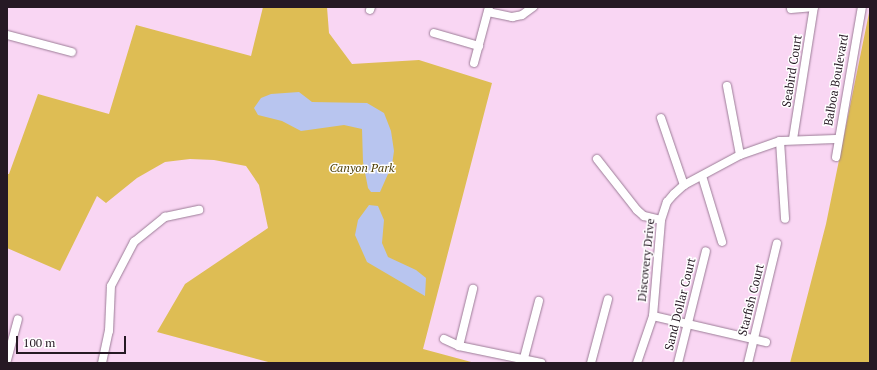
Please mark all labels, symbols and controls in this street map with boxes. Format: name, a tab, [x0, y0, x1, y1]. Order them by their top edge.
street label: Balboa Boulevard	[821, 33, 851, 127]
street label: Seabird Court	[779, 34, 805, 108]
park label: Canyon Park	[329, 161, 395, 175]
street label: Discovery Drive	[634, 218, 658, 302]
street label: Sand Dollar Court	[662, 256, 698, 352]
street label: Starfish Court	[735, 262, 767, 338]
scale bar	[18, 328, 128, 354]
text: 100 m	[23, 335, 55, 350]

